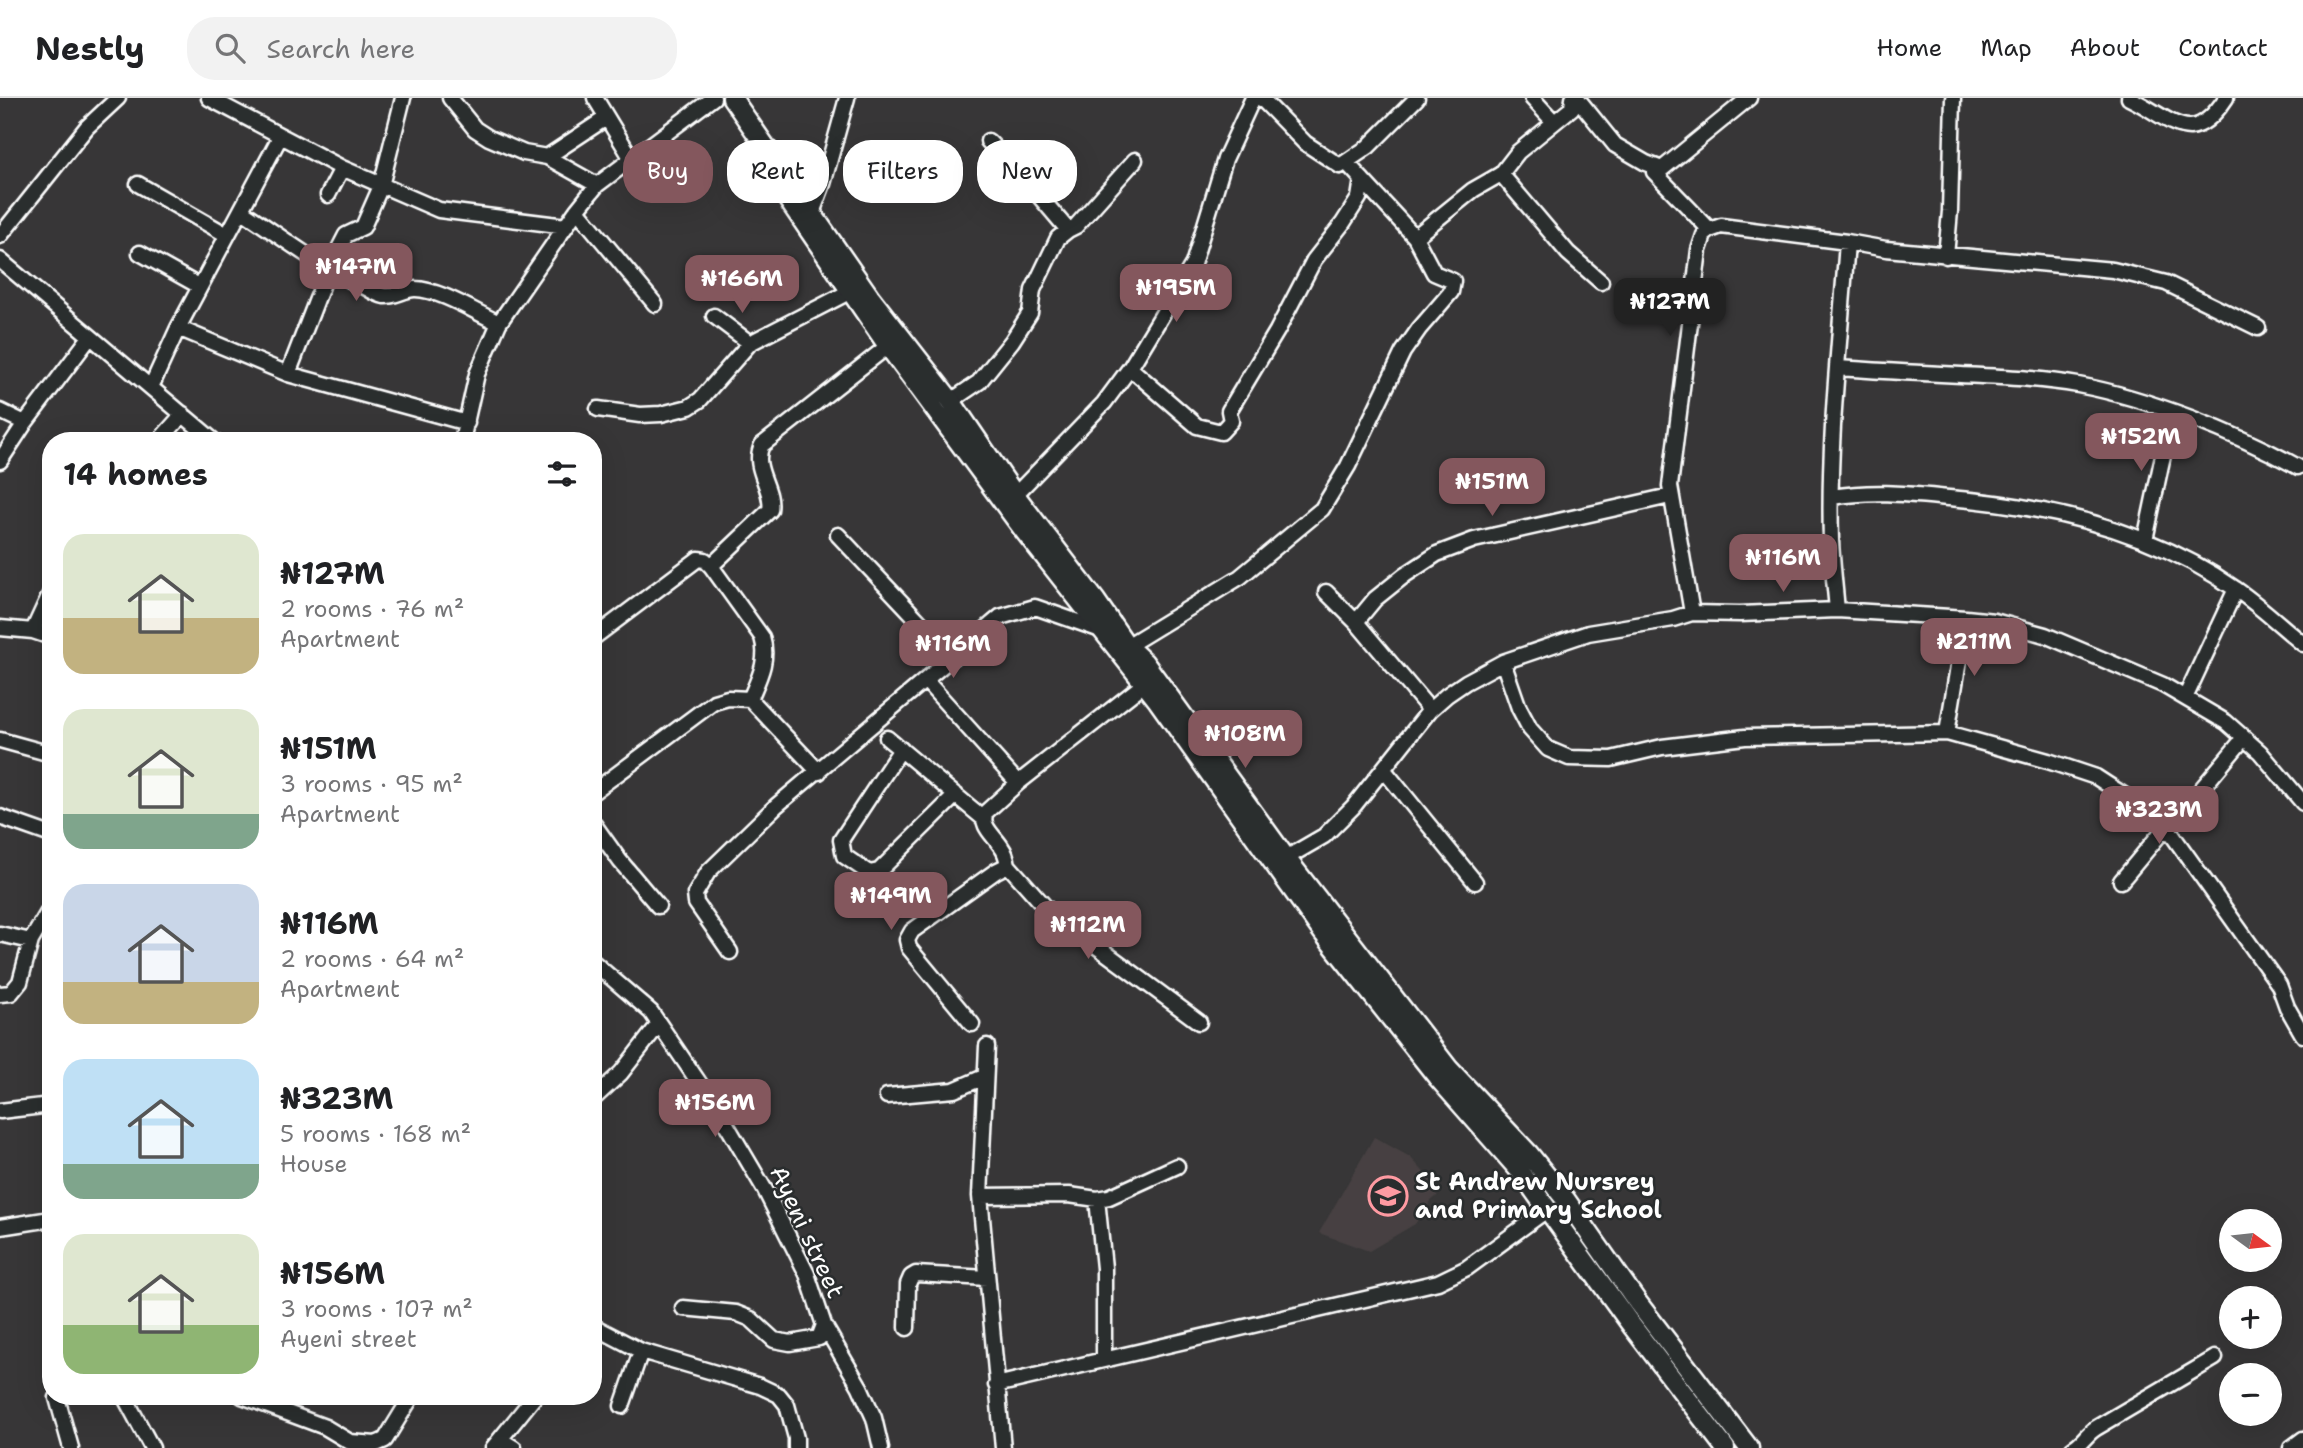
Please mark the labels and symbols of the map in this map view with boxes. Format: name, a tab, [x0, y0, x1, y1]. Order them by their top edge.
pin: ₦147M	[307, 244, 405, 303]
pin: ₦166M	[693, 256, 791, 315]
pin: ₦195M	[1127, 264, 1225, 324]
pin: ₦127M	[1621, 278, 1719, 338]
pin: ₦152M	[2092, 414, 2190, 473]
pin: ₦151M	[1443, 458, 1541, 518]
pin: ₦116M	[1734, 534, 1832, 594]
pin: ₦211M	[1925, 618, 2023, 678]
pin: ₦116M	[904, 620, 1002, 680]
pin: ₦108M	[1196, 710, 1294, 770]
pin: ₦323M	[2110, 786, 2208, 846]
pin: ₦149M	[842, 872, 940, 932]
pin: ₦112M	[1039, 902, 1137, 961]
pin: ₦156M	[666, 1080, 764, 1139]
street label: Ayeni street	[762, 1161, 852, 1303]
place label: St Andrew Nursrey and Primary School	[1415, 1166, 1662, 1226]
school or university icon: St Andrew Nursrey and Primary School	[1367, 1175, 1409, 1217]
north arrow	[2219, 1209, 2282, 1272]

